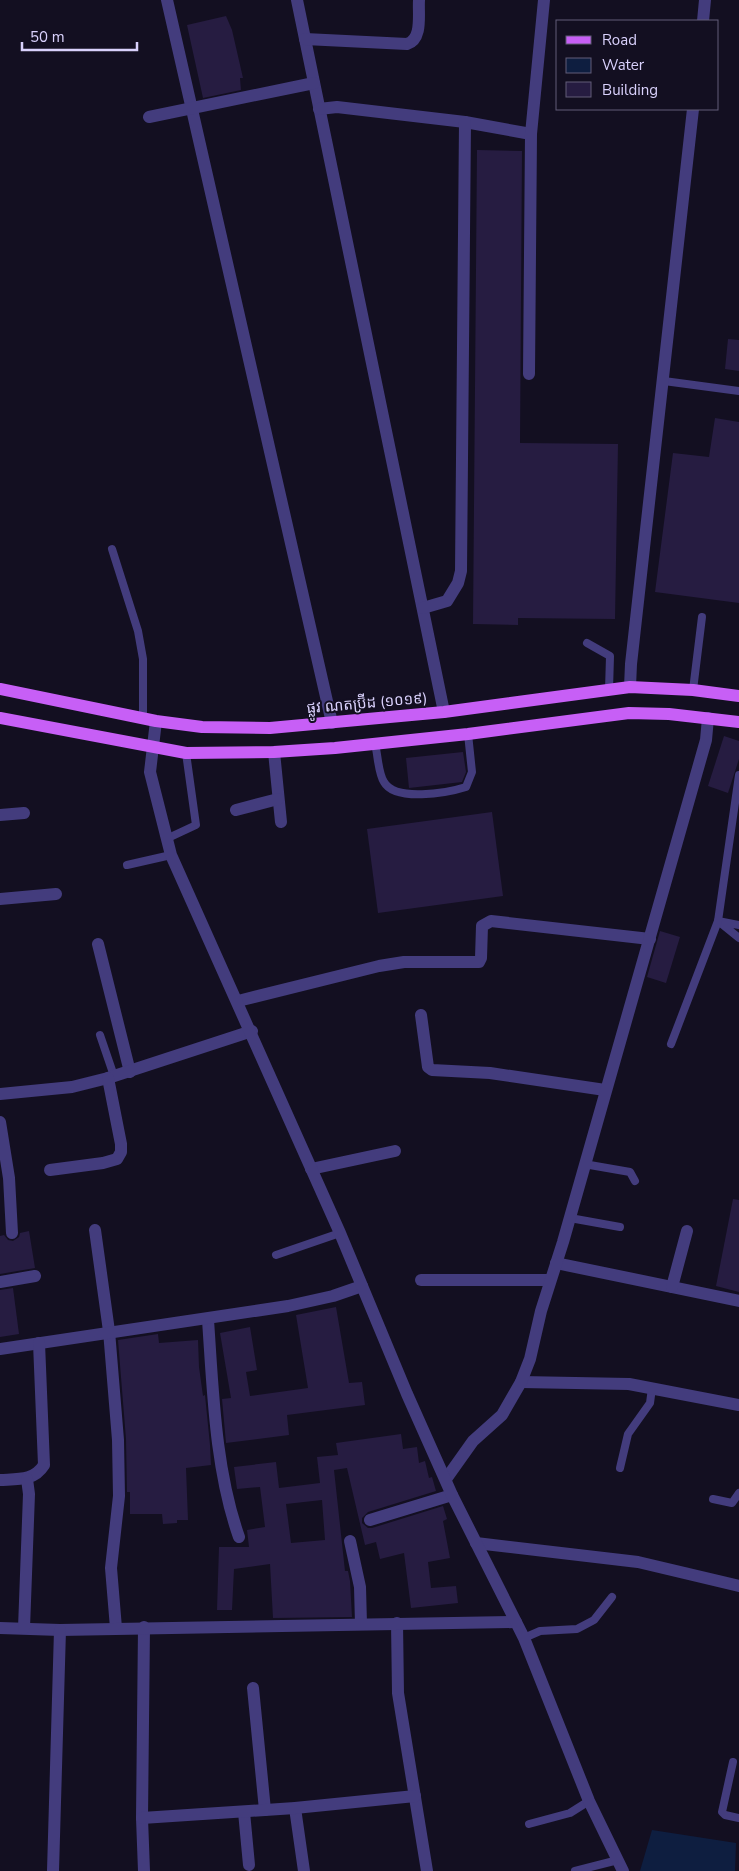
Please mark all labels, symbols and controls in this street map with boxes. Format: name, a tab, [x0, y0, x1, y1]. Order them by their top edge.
scale bar	[22, 20, 138, 52]
legend	[556, 20, 719, 110]
text: 50 m	[30, 27, 65, 47]
text: Road	[602, 30, 637, 50]
text: Water	[602, 55, 645, 75]
text: Building	[602, 80, 658, 100]
street label: ផ្លូវ ណតប្រ៊ីដ (១០១៩)	[306, 687, 429, 722]

